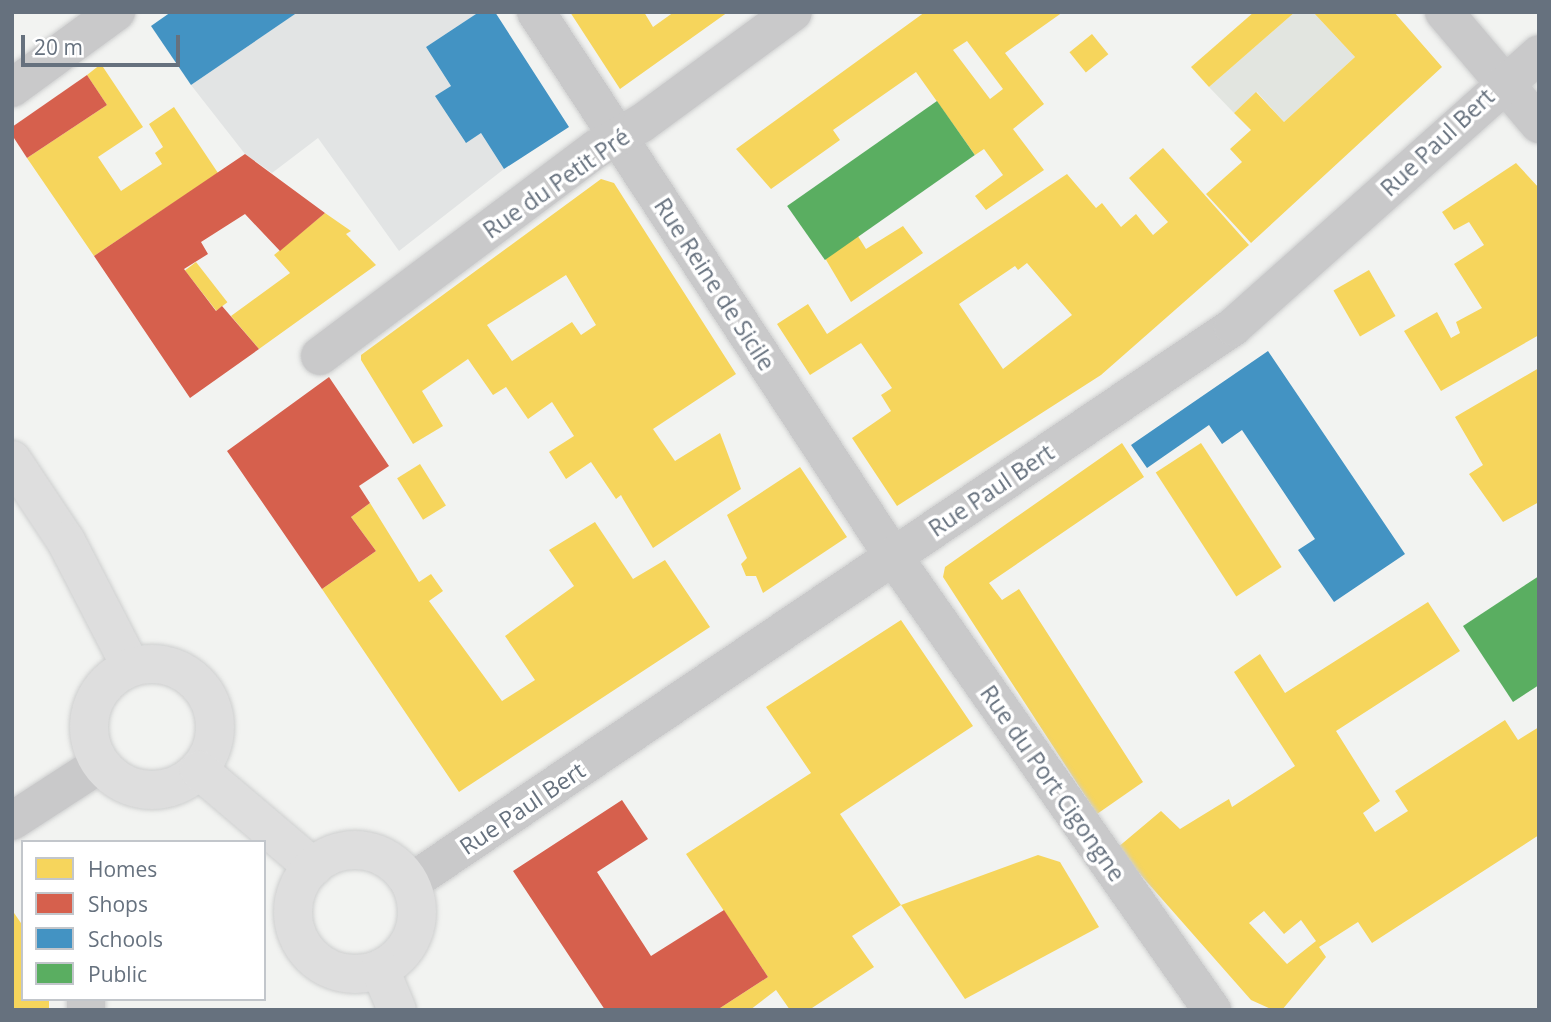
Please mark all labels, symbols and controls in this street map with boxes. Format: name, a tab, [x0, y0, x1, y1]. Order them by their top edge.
scale bar	[24, 21, 184, 65]
text: 20 m	[34, 33, 83, 61]
street label: Rue Paul Bert	[1375, 82, 1499, 202]
street label: Rue du Petit Pré	[477, 122, 635, 244]
street label: Rue Reine de Sicile	[649, 193, 781, 375]
street label: Rue Paul Bert	[923, 438, 1059, 542]
street label: Rue du Port Cigongne	[975, 680, 1131, 886]
street label: Rue Paul Bert	[454, 756, 590, 860]
legend	[21, 840, 266, 1001]
text: Homes	[88, 855, 157, 883]
text: Shops	[88, 890, 148, 918]
text: Schools	[88, 925, 163, 953]
text: Public	[88, 960, 147, 988]

